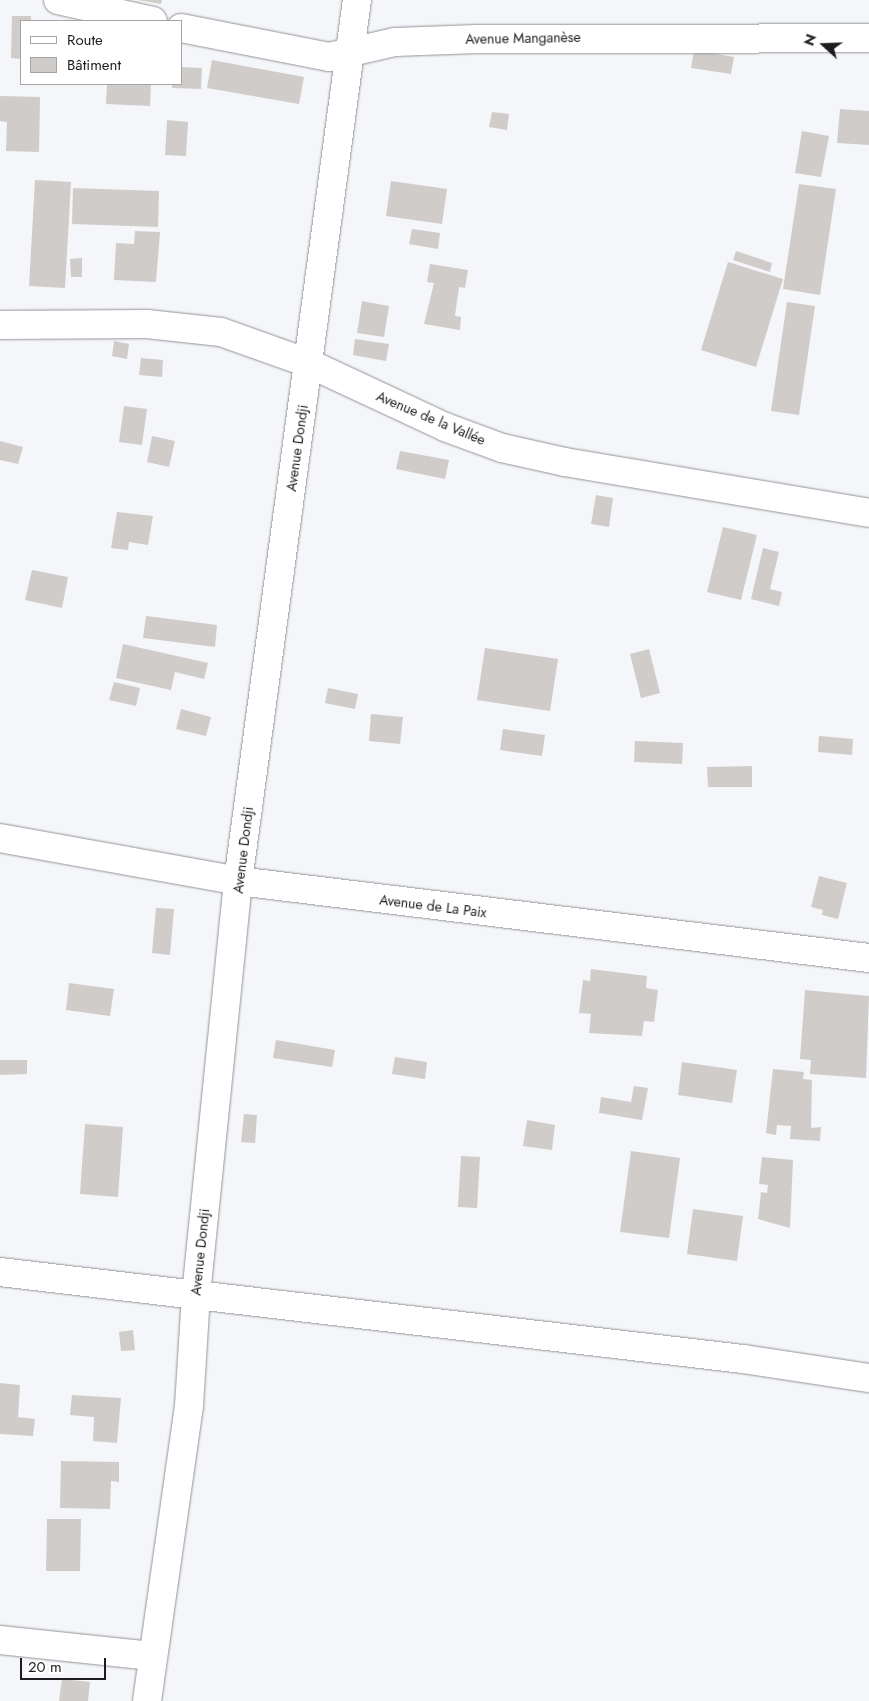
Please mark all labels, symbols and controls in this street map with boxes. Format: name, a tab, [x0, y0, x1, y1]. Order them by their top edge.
legend	[20, 20, 182, 85]
north arrow	[799, 20, 849, 70]
text: Route	[67, 29, 103, 51]
street label: Avenue Manganèse	[465, 29, 581, 47]
text: N	[799, 31, 821, 49]
text: Bâtiment	[67, 54, 121, 76]
street label: Avenue de la Vallée	[374, 387, 488, 449]
street label: Avenue Dondji	[283, 404, 311, 492]
street label: Avenue Dondji	[229, 806, 257, 894]
street label: Avenue de La Paix	[378, 891, 488, 921]
street label: Avenue Dondji	[187, 1208, 213, 1296]
scale bar	[22, 1648, 109, 1680]
text: 20 m	[28, 1656, 62, 1678]

